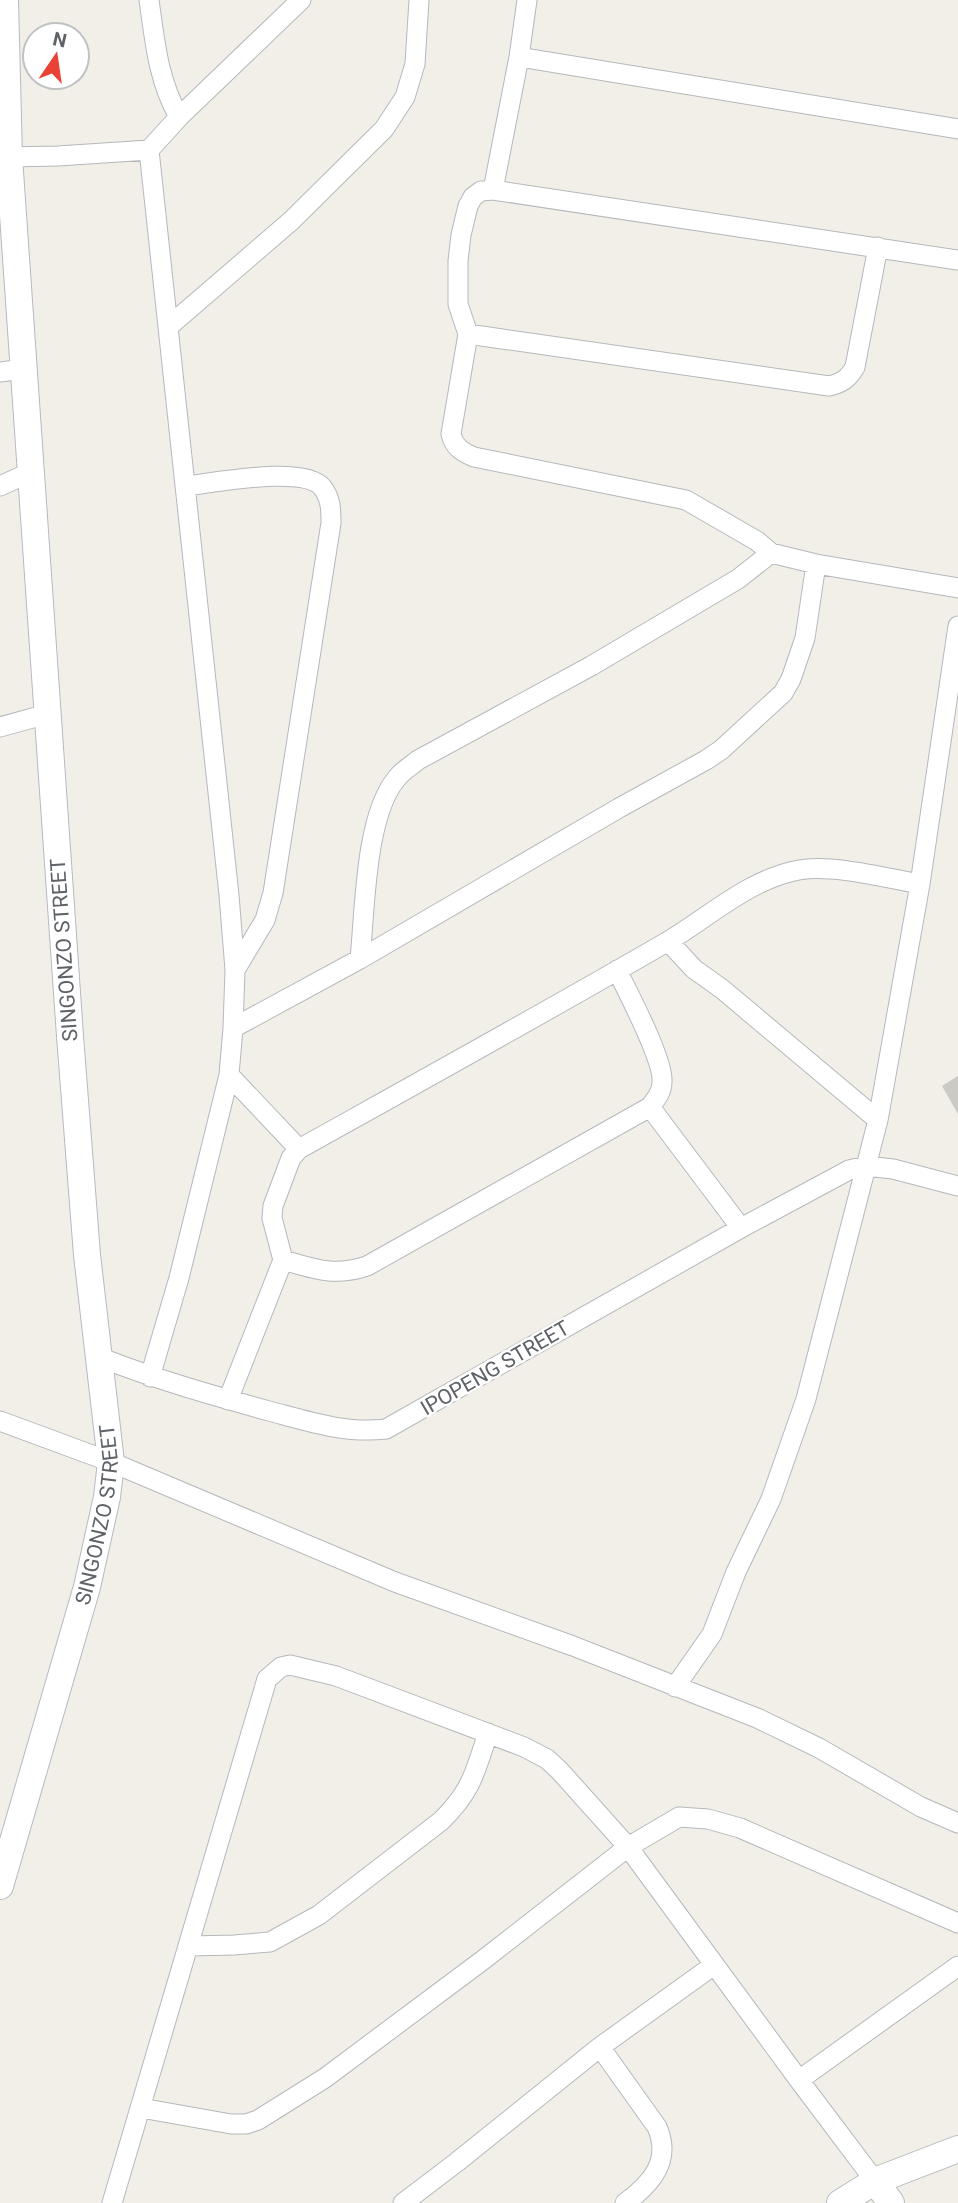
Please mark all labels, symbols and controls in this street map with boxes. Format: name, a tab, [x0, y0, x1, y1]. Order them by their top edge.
north arrow	[21, 21, 91, 91]
text: N	[51, 27, 69, 53]
street label: SINGONZO STREET	[46, 857, 82, 1042]
street label: IPOPENG STREET	[416, 1315, 574, 1420]
street label: SINGONZO STREET	[70, 1422, 123, 1608]

